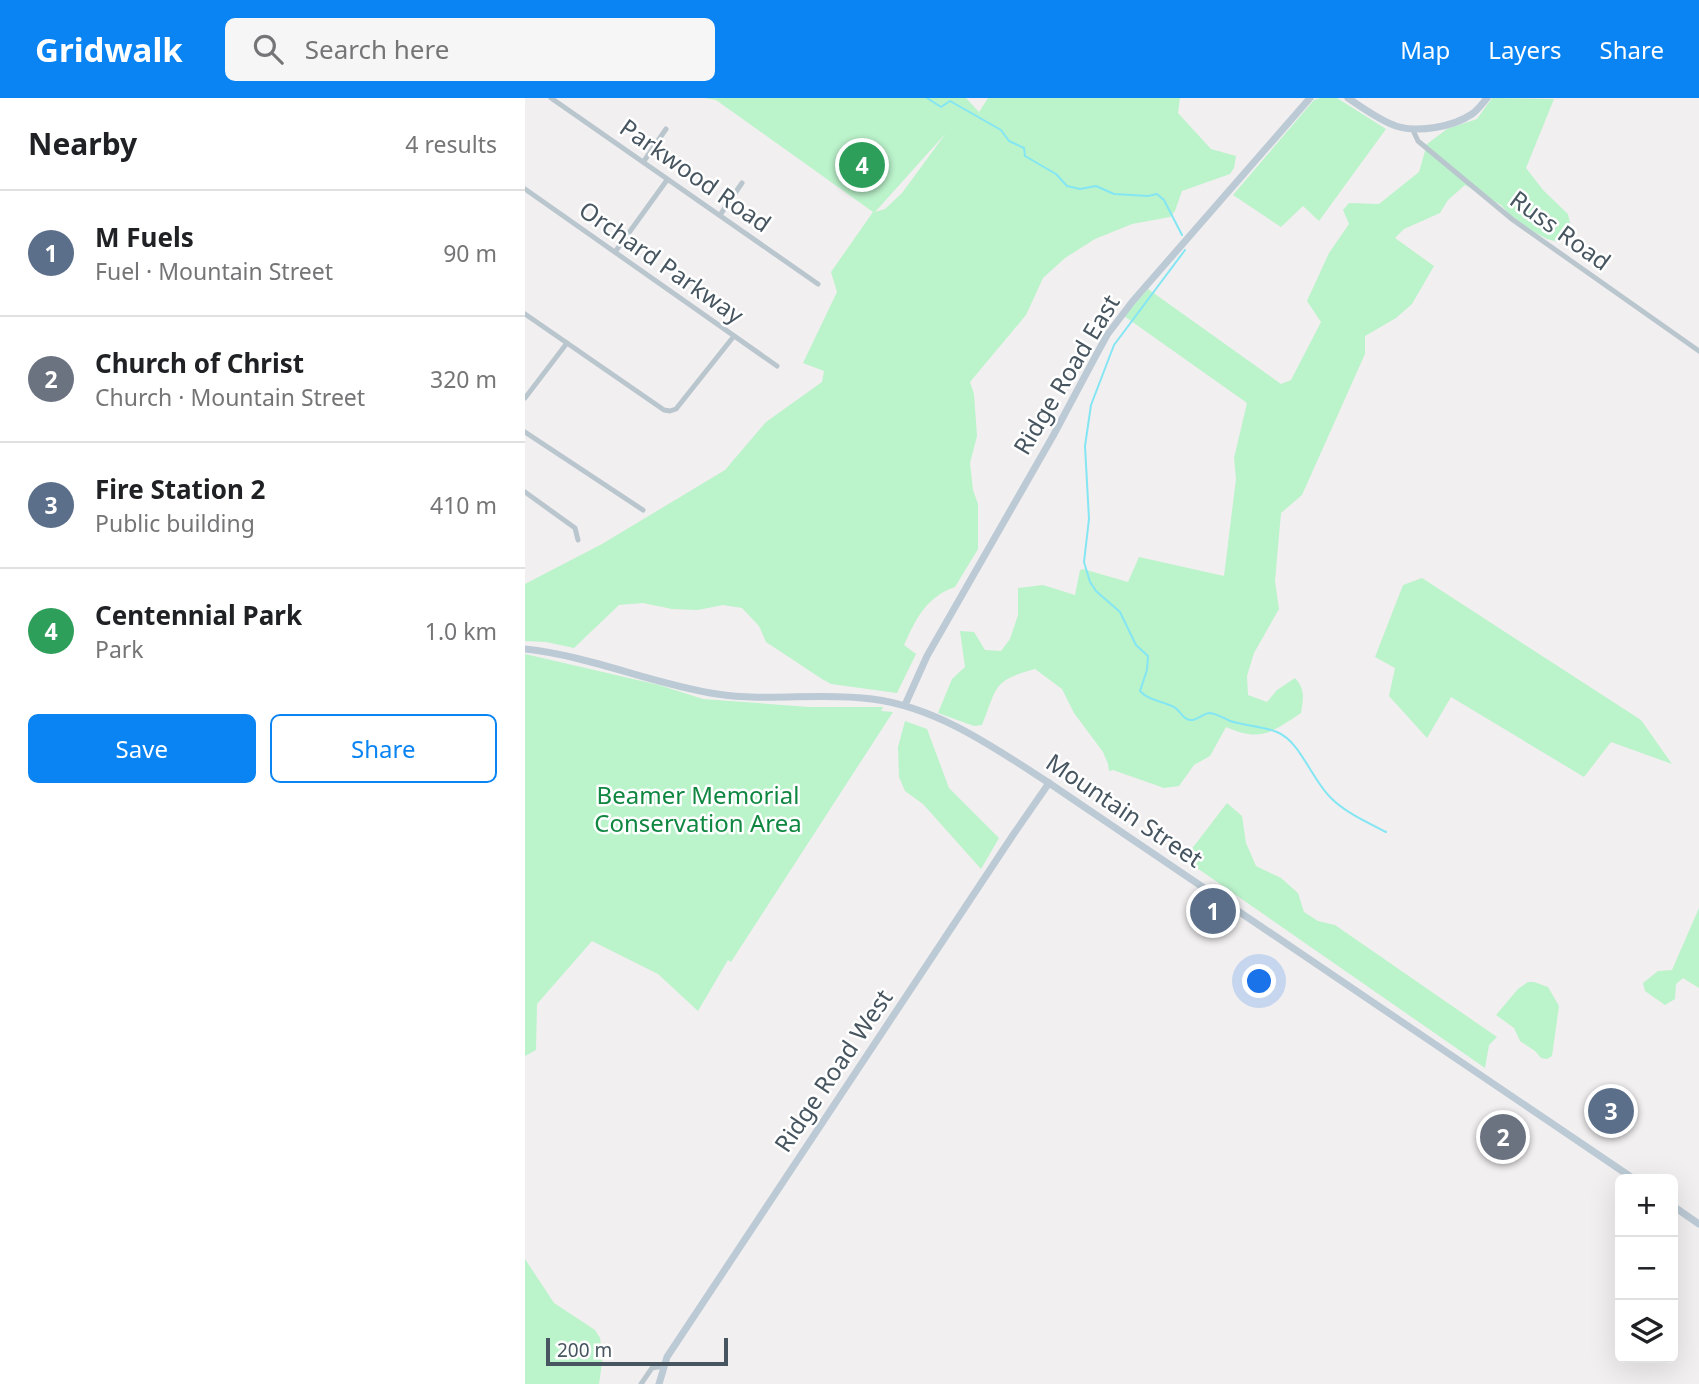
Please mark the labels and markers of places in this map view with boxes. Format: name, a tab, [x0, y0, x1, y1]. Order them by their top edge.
pin: 4	[839, 139, 885, 191]
pin: 1	[1190, 885, 1236, 937]
pin: 3	[1588, 1085, 1634, 1137]
pin: 2	[1480, 1111, 1526, 1163]

